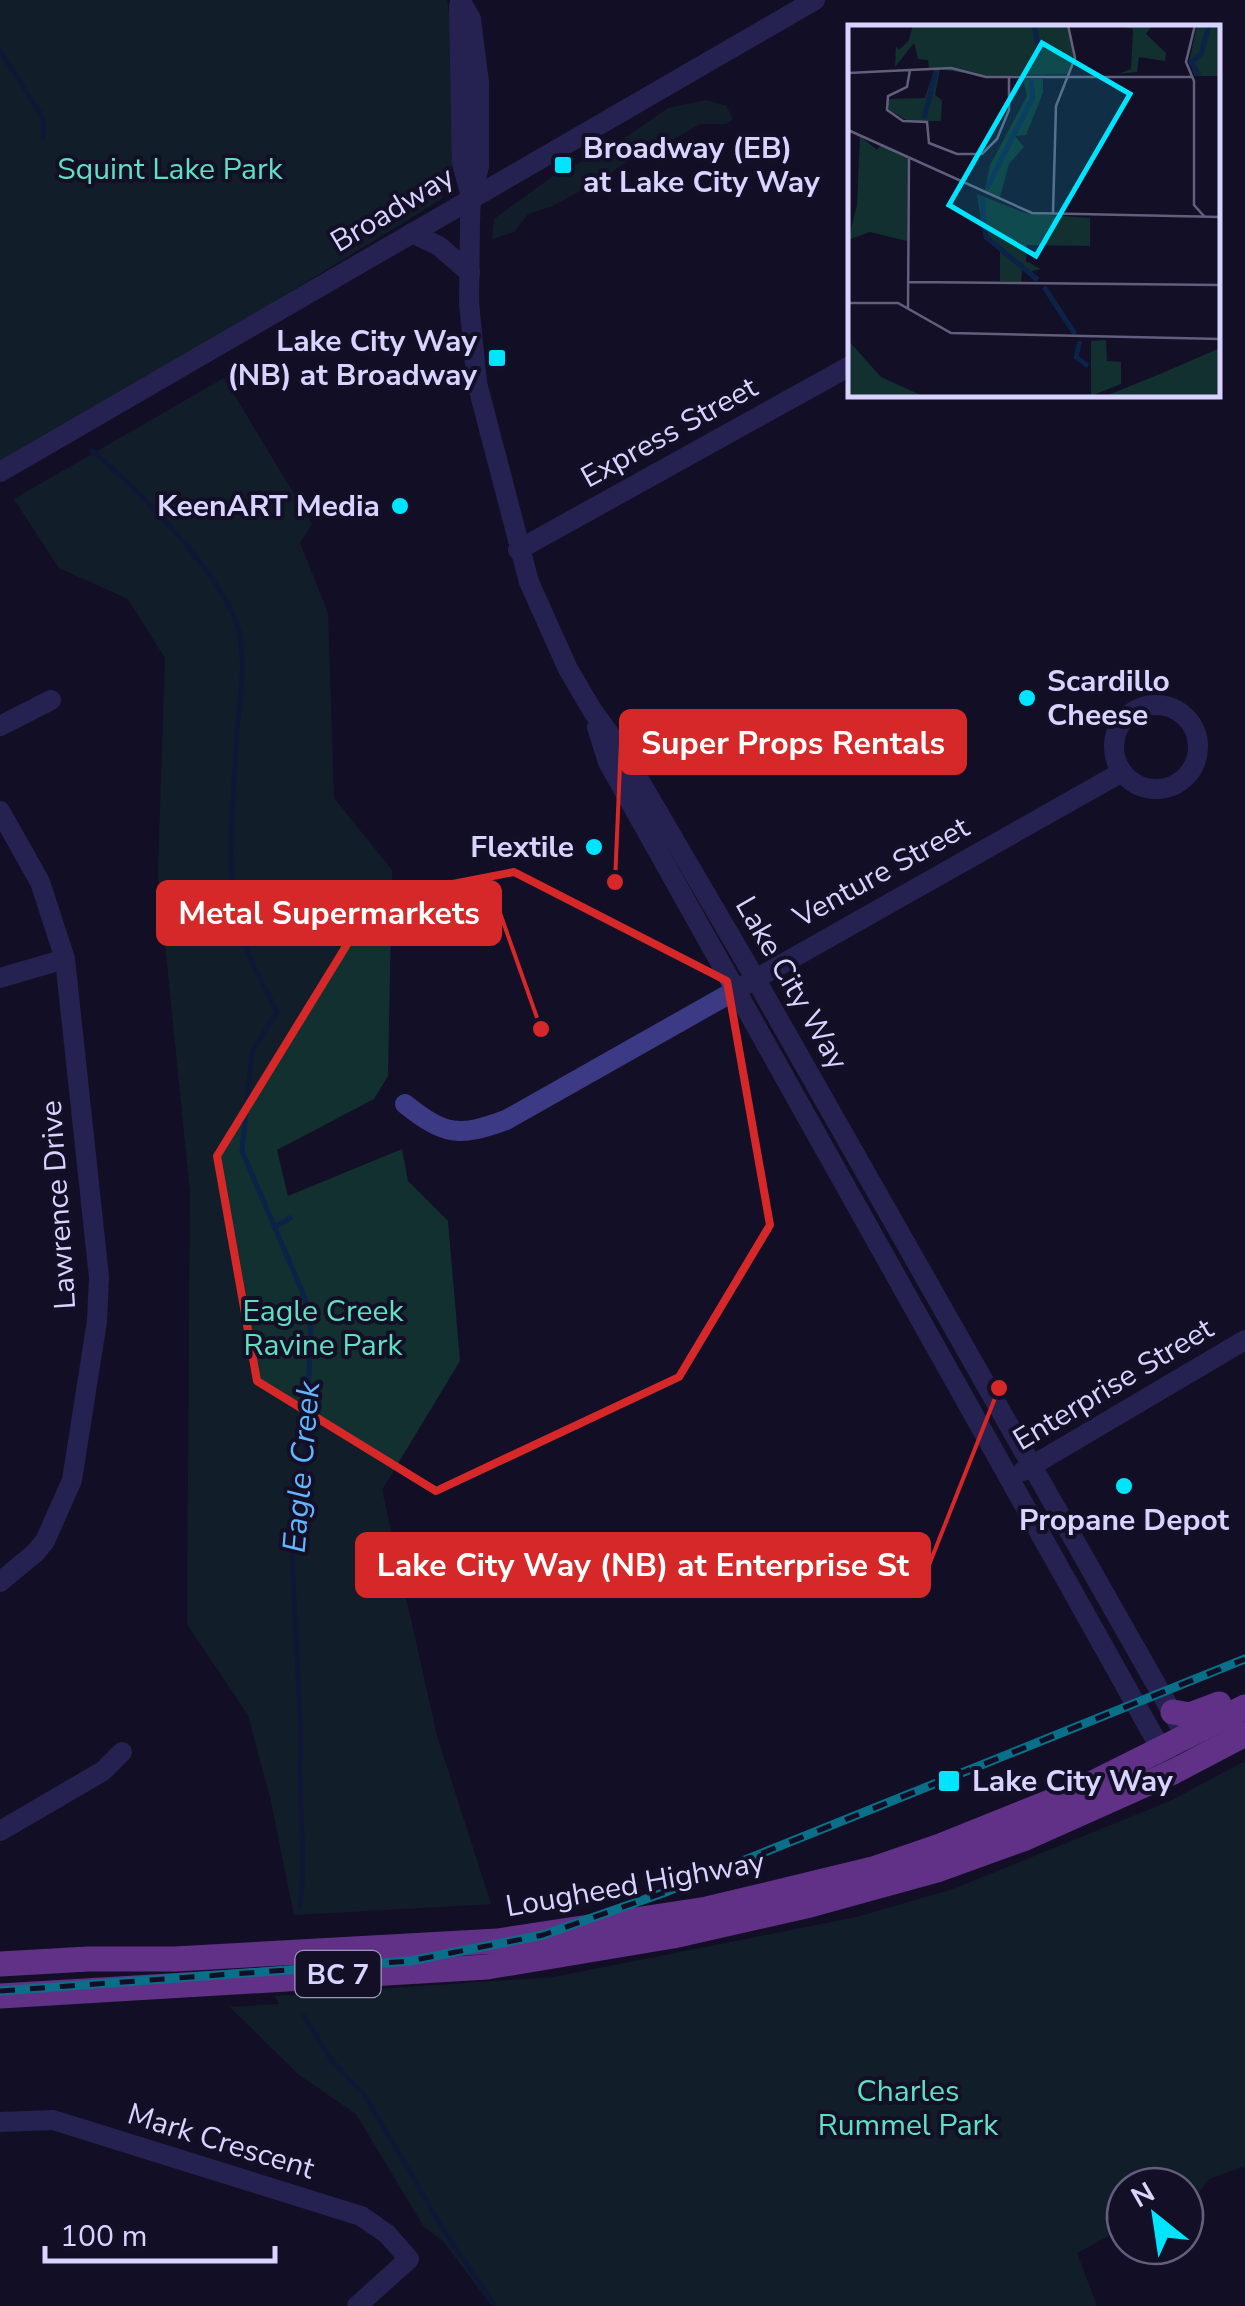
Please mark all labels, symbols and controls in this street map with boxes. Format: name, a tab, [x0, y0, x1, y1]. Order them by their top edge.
inset map	[848, 25, 1220, 398]
place label: Broadway (EB) at Lake City Way	[583, 128, 820, 203]
park label: Squint Lake Park	[57, 149, 284, 190]
marker: Broadway (EB) at Lake City Way	[552, 154, 574, 176]
street label: Broadway	[323, 156, 462, 262]
place label: Lake City Way (NB) at Broadway	[227, 321, 477, 396]
marker: Lake City Way (NB) at Broadway	[486, 347, 508, 369]
street label: Express Street	[574, 367, 765, 498]
place label: KeenART Media	[157, 486, 380, 527]
marker: KeenART Media	[389, 495, 411, 517]
place label: Scardillo Cheese	[1047, 661, 1170, 736]
marker: Scardillo Cheese	[1016, 687, 1038, 709]
callout: Super Props Rentals	[621, 711, 965, 773]
text: Super Props Rentals	[641, 722, 945, 765]
street label: Venture Street	[785, 807, 977, 938]
place label: Flextile	[470, 827, 574, 868]
marker: Flextile	[583, 836, 605, 858]
callout: Metal Supermarkets	[158, 882, 500, 944]
street label: Lake City Way	[725, 889, 858, 1078]
text: Metal Supermarkets	[178, 892, 480, 935]
street label: Lawrence Drive	[31, 1099, 86, 1311]
park label: Eagle Creek Ravine Park	[243, 1291, 404, 1366]
street label: Enterprise Street	[1006, 1308, 1221, 1460]
water label: Eagle Creek	[273, 1379, 330, 1554]
marker: Propane Depot	[1113, 1475, 1135, 1497]
place label: Propane Depot	[1019, 1500, 1230, 1541]
callout: Lake City Way (NB) at Enterprise St	[357, 1534, 929, 1596]
text: Lake City Way (NB) at Enterprise St	[377, 1544, 910, 1587]
place label: Lake City Way	[972, 1761, 1173, 1802]
marker: Lake City Way	[936, 1768, 962, 1794]
street label: Lougheed Highway	[503, 1841, 768, 1927]
road number: BC 7	[296, 1951, 380, 1997]
park label: Charles Rummel Park	[818, 2071, 999, 2146]
street label: Mark Crescent	[122, 2094, 320, 2189]
north arrow	[1105, 2166, 1205, 2266]
text: N	[1124, 2174, 1162, 2217]
scale bar	[45, 2201, 275, 2263]
text: 100 m	[60, 2216, 147, 2257]

